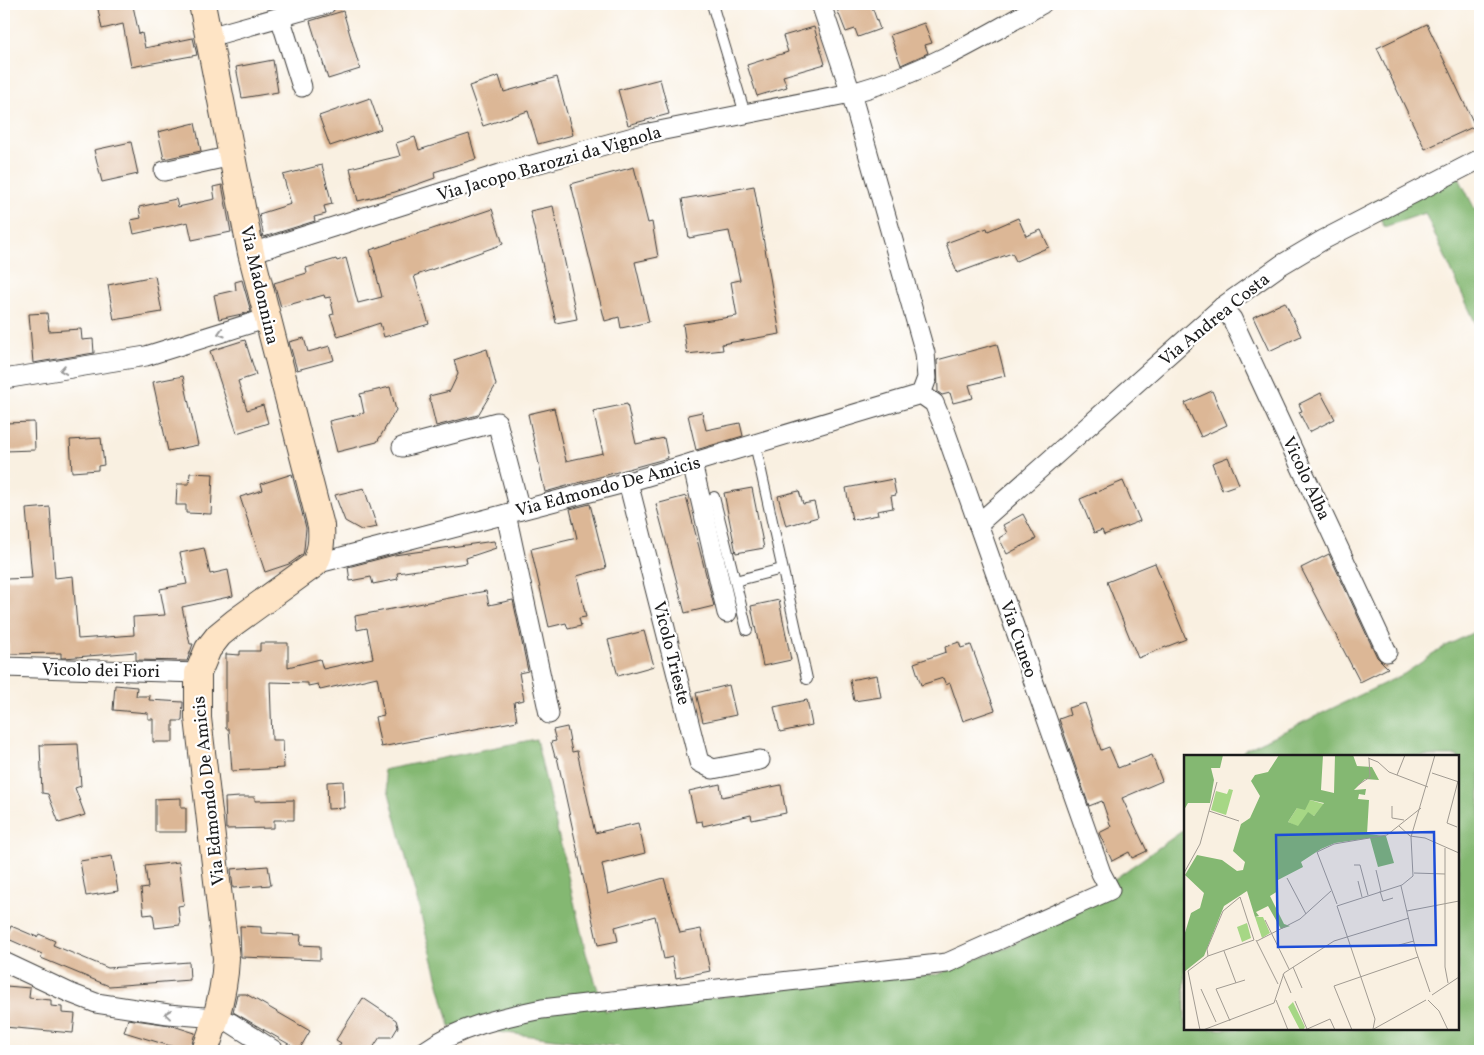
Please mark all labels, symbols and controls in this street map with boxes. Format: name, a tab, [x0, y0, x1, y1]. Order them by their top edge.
street label: Via Jacopo Barozzi da Vignola	[434, 120, 665, 209]
street label: Via Madonnina	[233, 223, 284, 347]
street label: Via Andrea Costa	[1154, 268, 1276, 373]
one-way arrow	[217, 327, 226, 337]
one-way arrow	[59, 364, 68, 374]
street label: Vicolo Alba	[1275, 433, 1336, 525]
street label: Via Edmondo De Amicis	[513, 451, 704, 524]
street label: Via Cuneo	[993, 598, 1042, 681]
street label: Vicolo Trieste	[646, 599, 695, 708]
street label: Vicolo dei Fiori	[42, 658, 160, 685]
street label: Via Edmondo De Amicis	[187, 695, 232, 887]
inset map	[1184, 755, 1459, 1030]
one-way arrow	[164, 1009, 172, 1020]

